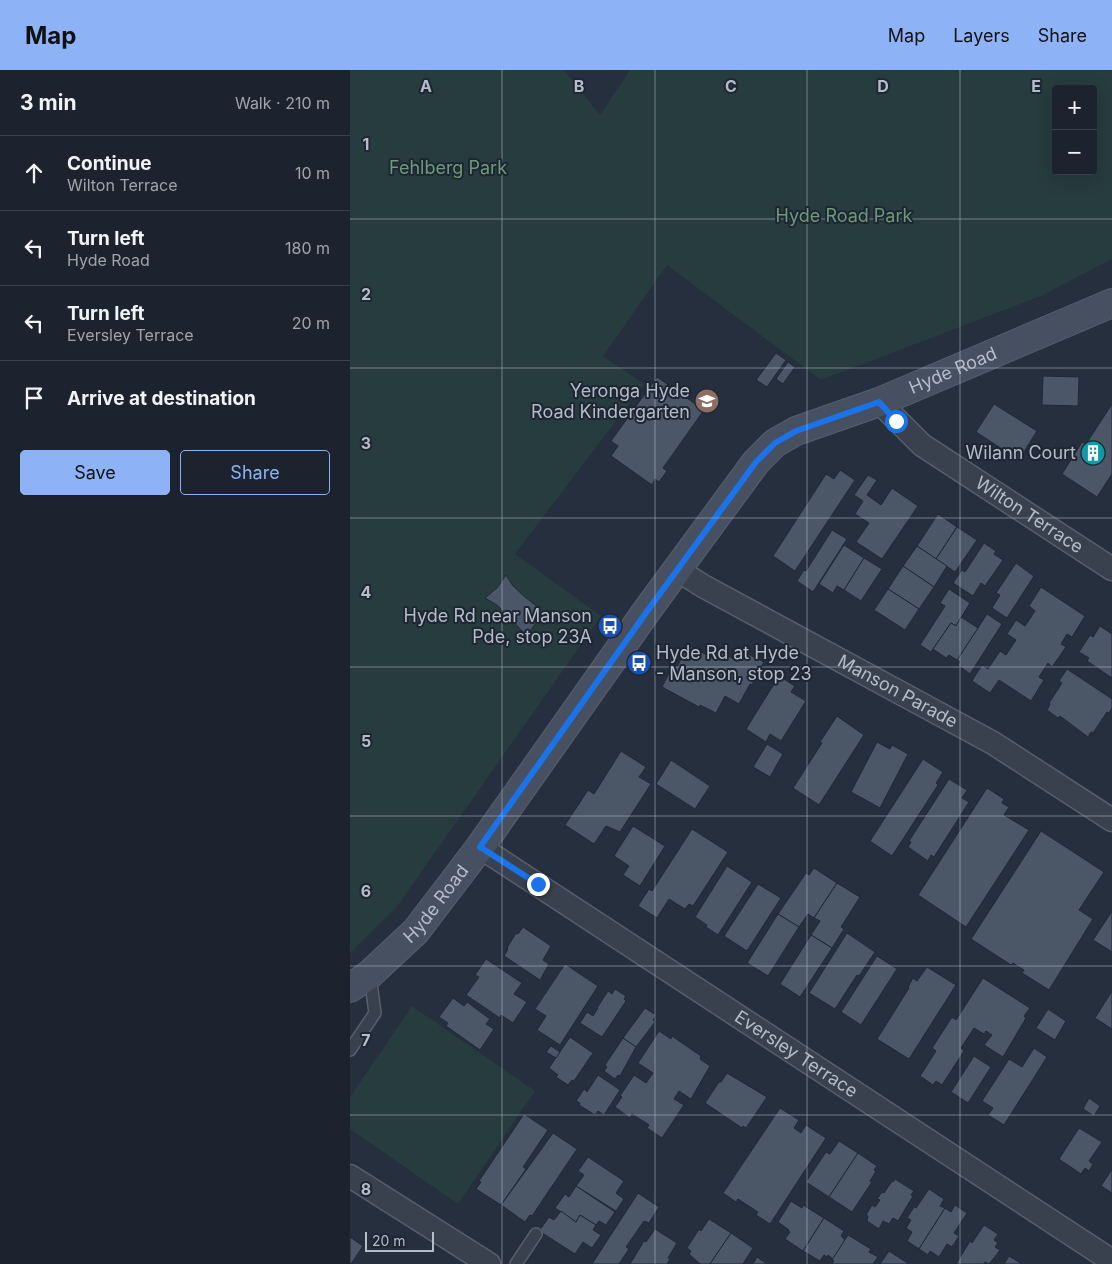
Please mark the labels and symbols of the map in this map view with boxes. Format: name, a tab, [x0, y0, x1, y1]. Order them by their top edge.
text: A	[420, 76, 432, 96]
text: B	[574, 76, 584, 96]
text: C	[725, 76, 737, 96]
text: D	[877, 76, 889, 96]
text: E	[1031, 76, 1041, 96]
text: 1	[363, 134, 369, 154]
park label: Fehlberg Park	[389, 157, 507, 178]
park label: Hyde Road Park	[776, 205, 913, 226]
text: 2	[361, 284, 371, 304]
street label: Hyde Road	[906, 342, 1000, 398]
place label: Yeronga Hyde Road Kindergarten	[531, 380, 690, 422]
school or university icon: Yeronga Hyde Road Kindergarten	[694, 388, 720, 414]
route start	[885, 410, 908, 433]
text: 3	[361, 433, 371, 453]
building icon: Wilann Court	[1080, 440, 1106, 466]
place label: Wilann Court	[966, 442, 1076, 463]
street label: Wilton Terrace	[972, 472, 1087, 557]
text: 4	[361, 582, 372, 602]
place label: Hyde Rd near Manson Pde, stop 23A	[404, 605, 592, 647]
bus stop icon: Hyde Rd near Manson Pde, stop 23A	[597, 613, 623, 639]
place label: Hyde Rd at Hyde - Manson, stop 23	[656, 642, 812, 684]
bus stop icon: Hyde Rd at Hyde - Manson, stop 23	[626, 650, 652, 676]
street label: Manson Parade	[834, 650, 961, 732]
text: 5	[361, 731, 371, 751]
street label: Hyde Road	[399, 860, 473, 947]
route end	[527, 873, 550, 896]
text: 6	[361, 881, 371, 901]
street label: Eversley Terrace	[731, 1006, 862, 1102]
text: 7	[361, 1030, 371, 1050]
text: 8	[361, 1179, 371, 1199]
scale bar	[365, 1229, 434, 1252]

